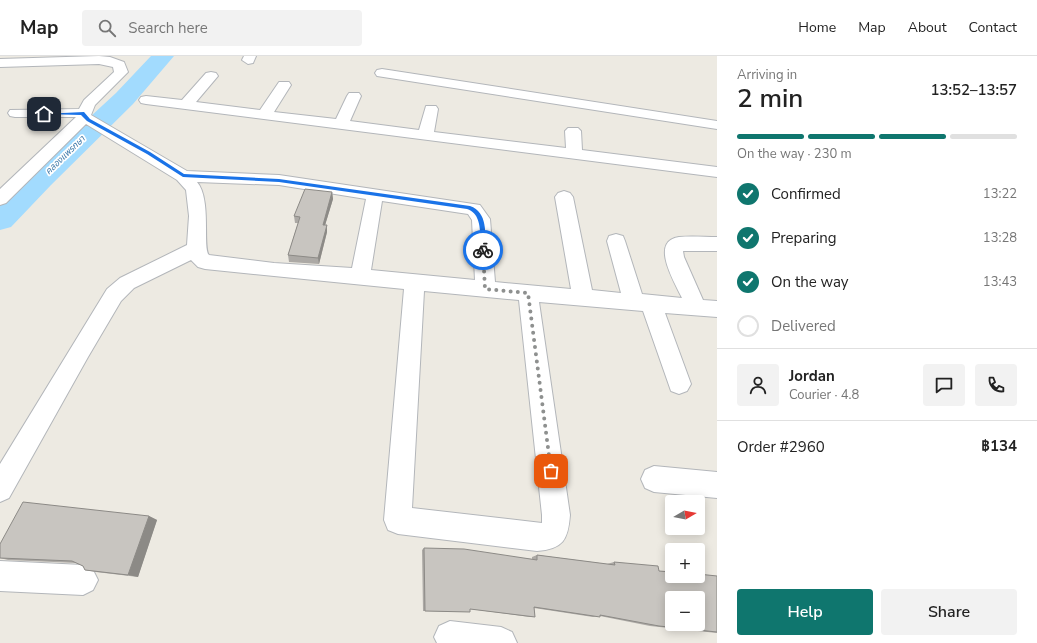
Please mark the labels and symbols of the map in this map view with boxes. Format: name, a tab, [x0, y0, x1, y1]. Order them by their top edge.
pin	[27, 97, 61, 131]
water label: คลองแพรกษา	[42, 133, 88, 177]
courier	[463, 230, 503, 270]
pin	[534, 454, 568, 488]
north arrow	[665, 495, 705, 535]

